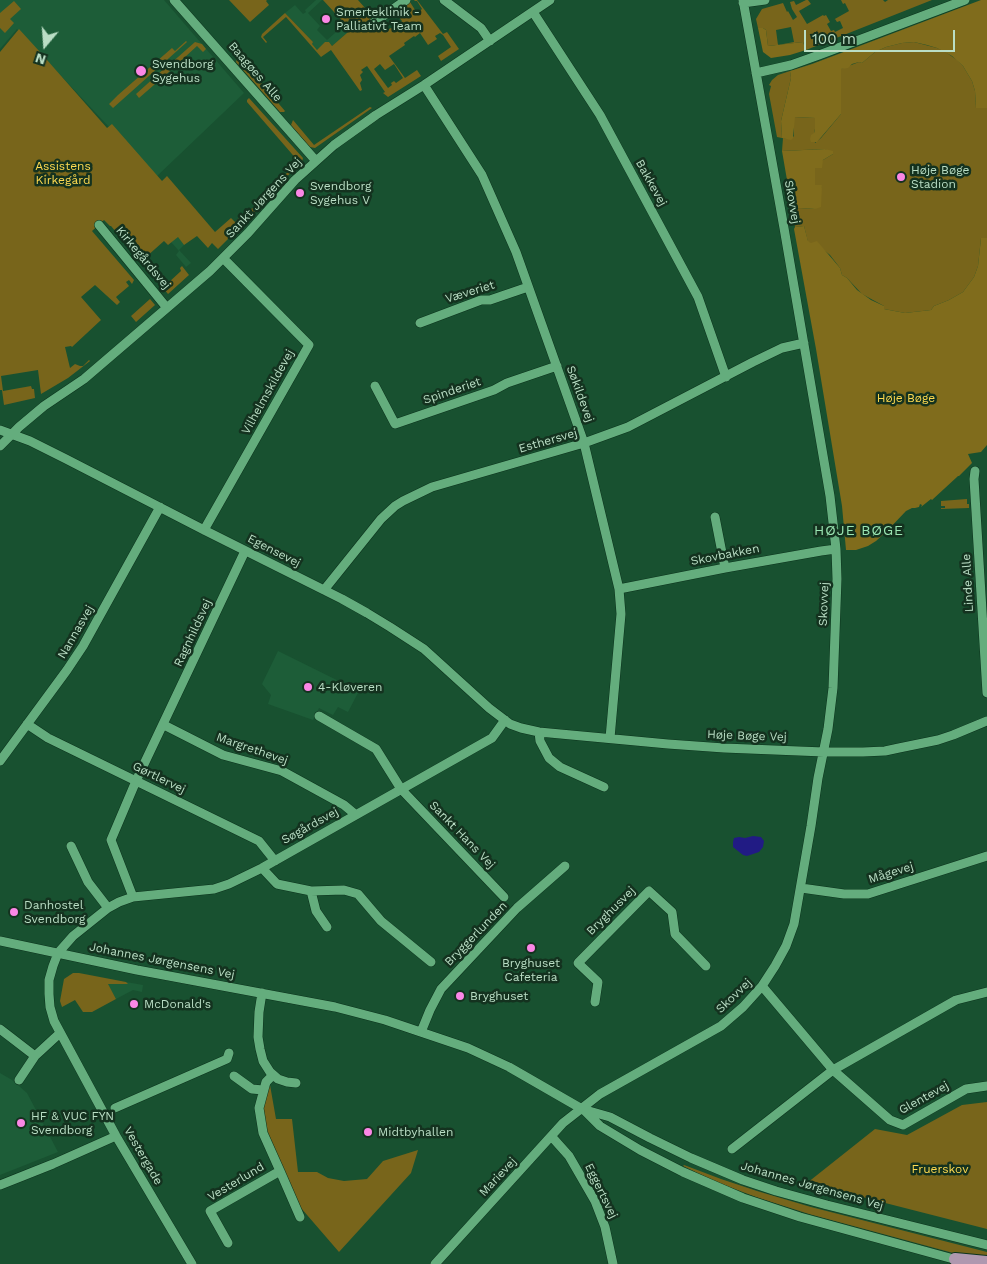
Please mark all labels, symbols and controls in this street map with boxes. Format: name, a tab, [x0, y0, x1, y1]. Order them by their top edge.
place label: Smerteklinik - Palliativt Team	[336, 5, 422, 33]
marker: Smerteklinik - Palliativt Team	[320, 13, 332, 25]
north arrow	[20, 20, 70, 70]
scale bar	[807, 20, 958, 52]
text: 100 m	[812, 30, 856, 48]
street label: Baagøes Alle	[225, 39, 285, 105]
text: N	[33, 50, 48, 68]
place label: Svendborg Sygehus	[152, 57, 213, 85]
marker: Svendborg Sygehus	[134, 64, 148, 78]
street label: Sankt Jørgens Vej	[223, 155, 305, 241]
street label: Bakkevej	[632, 157, 670, 209]
park label: Assistens Kirkegård	[35, 159, 91, 187]
place label: Høje Bøge Stadion	[911, 163, 969, 191]
marker: Høje Bøge Stadion	[895, 171, 907, 183]
place label: Svendborg Sygehus V	[310, 179, 371, 207]
street label: Skovvej	[781, 179, 803, 225]
marker: Svendborg Sygehus V	[294, 187, 306, 199]
street label: Kirkegårdsvej	[113, 224, 173, 292]
street label: Væveriet	[444, 278, 496, 306]
street label: Vilhelmskildevej	[239, 347, 297, 437]
street label: Søkildevej	[563, 364, 597, 424]
street label: Spinderiet	[421, 374, 483, 408]
park label: Høje Bøge	[877, 391, 935, 405]
street label: Esthersvej	[517, 426, 579, 456]
district label: HØJE BØGE	[813, 523, 905, 539]
street label: Egensevej	[245, 531, 303, 571]
street label: Skovbakken	[689, 541, 761, 569]
street label: Linde Alle	[959, 553, 977, 613]
street label: Skovvej	[816, 582, 832, 626]
street label: Ragnhildsvej	[171, 597, 215, 669]
street label: Nannasvej	[55, 603, 97, 661]
place label: 4-Kløveren	[318, 680, 382, 694]
marker: 4-Kløveren	[302, 681, 314, 693]
street label: Høje Bøge Vej	[707, 727, 787, 745]
street label: Margrethevej	[214, 730, 290, 768]
street label: Gørtlervej	[130, 759, 188, 797]
street label: Sankt Hans Vej	[426, 798, 498, 872]
street label: Søgårdsvej	[279, 804, 341, 848]
street label: Mågevej	[867, 859, 915, 887]
street label: Bryghusvej	[584, 884, 638, 938]
place label: Danhostel Svendborg	[24, 898, 85, 926]
street label: Bryggerlunden	[442, 899, 510, 969]
marker: Danhostel Svendborg	[8, 906, 20, 918]
street label: Johannes Jørgensens Vej	[88, 940, 236, 982]
marker: Bryghuset Cafeteria	[525, 942, 537, 954]
place label: Bryghuset Cafeteria	[502, 956, 560, 984]
street label: Skovvej	[713, 976, 755, 1016]
place label: Bryghuset	[470, 989, 528, 1003]
marker: Bryghuset	[454, 990, 466, 1002]
place label: McDonald's	[144, 997, 211, 1011]
marker: McDonald's	[128, 998, 140, 1010]
street label: Glentevej	[897, 1078, 951, 1118]
place label: HF & VUC FYN Svendborg	[31, 1109, 114, 1137]
marker: HF & VUC FYN Svendborg	[15, 1117, 27, 1129]
street label: Vestergade	[121, 1124, 165, 1188]
place label: Midtbyhallen	[378, 1125, 453, 1139]
marker: Midtbyhallen	[362, 1126, 374, 1138]
street label: Marievej	[476, 1154, 520, 1200]
street label: Johannes Jørgensens Vej	[739, 1159, 885, 1213]
street label: Vesterlund	[205, 1160, 267, 1204]
street label: Eggertsvej	[582, 1161, 620, 1221]
park label: Fruerskov	[911, 1162, 969, 1176]

